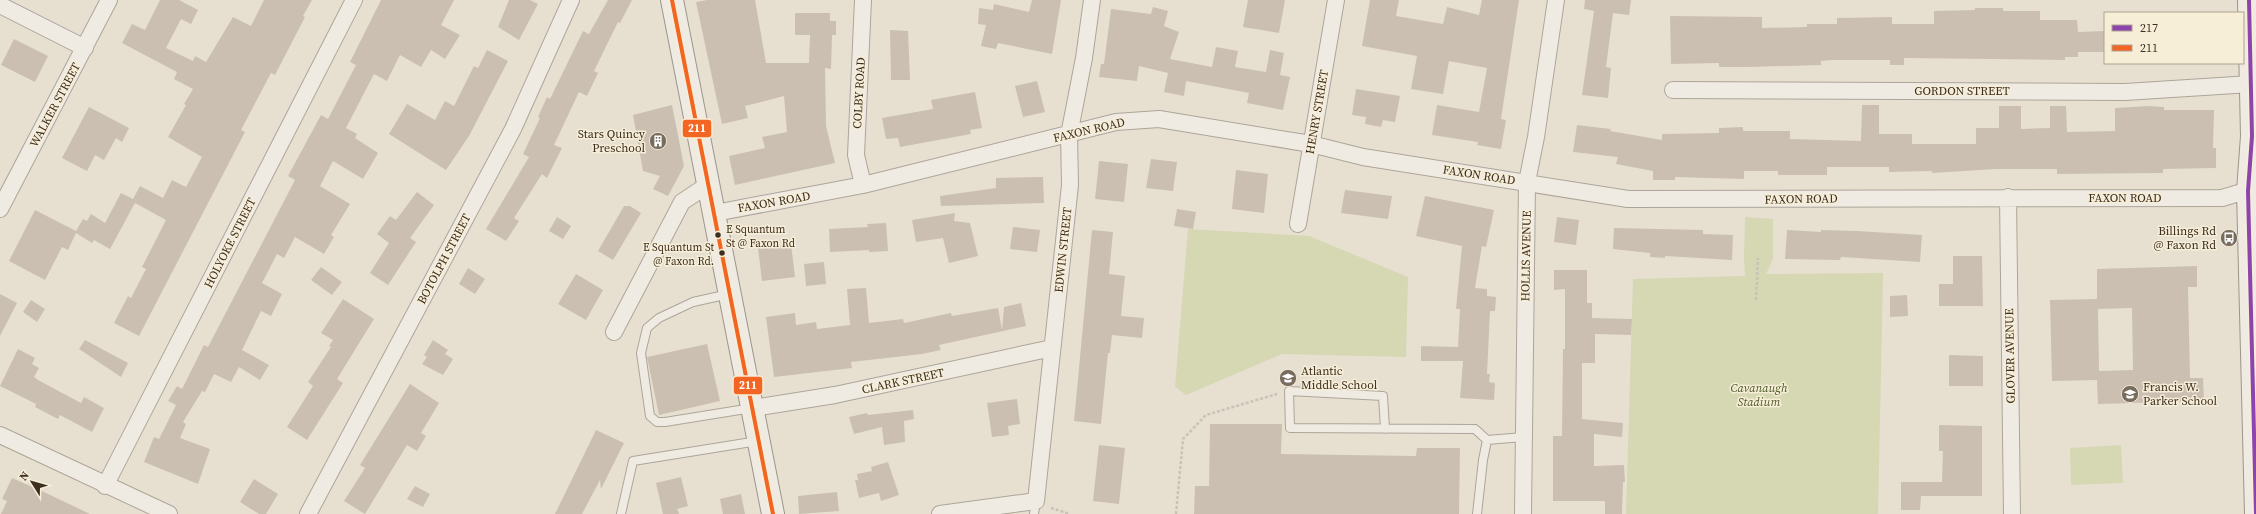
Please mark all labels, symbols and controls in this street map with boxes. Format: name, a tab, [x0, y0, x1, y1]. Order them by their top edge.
legend	[2104, 12, 2244, 64]
text: 217	[2140, 20, 2158, 36]
text: 211	[2140, 40, 2158, 56]
street label: COLBY ROAD	[849, 57, 869, 129]
street label: WALKER STREET	[26, 59, 84, 150]
street label: HENRY STREET	[1302, 68, 1332, 155]
street label: GORDON STREET	[1914, 83, 2011, 99]
street label: FAXON ROAD	[1051, 114, 1127, 146]
line badge: 211	[682, 119, 712, 138]
text: 211	[688, 121, 706, 136]
place label: Stars Quincy Preschool	[578, 126, 646, 156]
building icon: Stars Quincy Preschool	[648, 131, 668, 151]
street label: FAXON ROAD	[1442, 161, 1516, 189]
street label: FAXON ROAD	[737, 188, 811, 216]
street label: FAXON ROAD	[1764, 190, 1838, 208]
street label: FAXON ROAD	[2088, 190, 2162, 206]
street label: HOLYOKE STREET	[200, 194, 260, 291]
street label: EDWIN STREET	[1051, 206, 1076, 293]
street label: BOTOLPH STREET	[413, 210, 475, 307]
street label: HOLLIS AVENUE	[1517, 210, 1535, 302]
place label: E Squantum St @ Faxon Rd	[726, 222, 796, 251]
place label: Billings Rd @ Faxon Rd	[2153, 223, 2216, 253]
bus stop icon: Billings Rd @ Faxon Rd	[2219, 228, 2239, 248]
marker: E Squantum St @ Faxon Rd	[713, 230, 723, 240]
place label: E Squantum St @ Faxon Rd.	[643, 240, 714, 269]
marker: E Squantum St @ Faxon Rd.	[717, 248, 727, 258]
street label: GLOVER AVENUE	[2001, 308, 2019, 404]
place label: Atlantic Middle School	[1301, 363, 1378, 393]
street label: CLARK STREET	[860, 364, 946, 398]
school or university icon: Atlantic Middle School	[1278, 368, 1298, 388]
line badge: 211	[733, 376, 763, 395]
text: 211	[739, 378, 757, 393]
place label: Francis W. Parker School	[2143, 379, 2218, 409]
park label: Cavanaugh Stadium	[1730, 380, 1788, 410]
school or university icon: Francis W. Parker School	[2120, 384, 2140, 404]
north arrow	[12, 462, 52, 502]
text: N	[16, 469, 33, 484]

